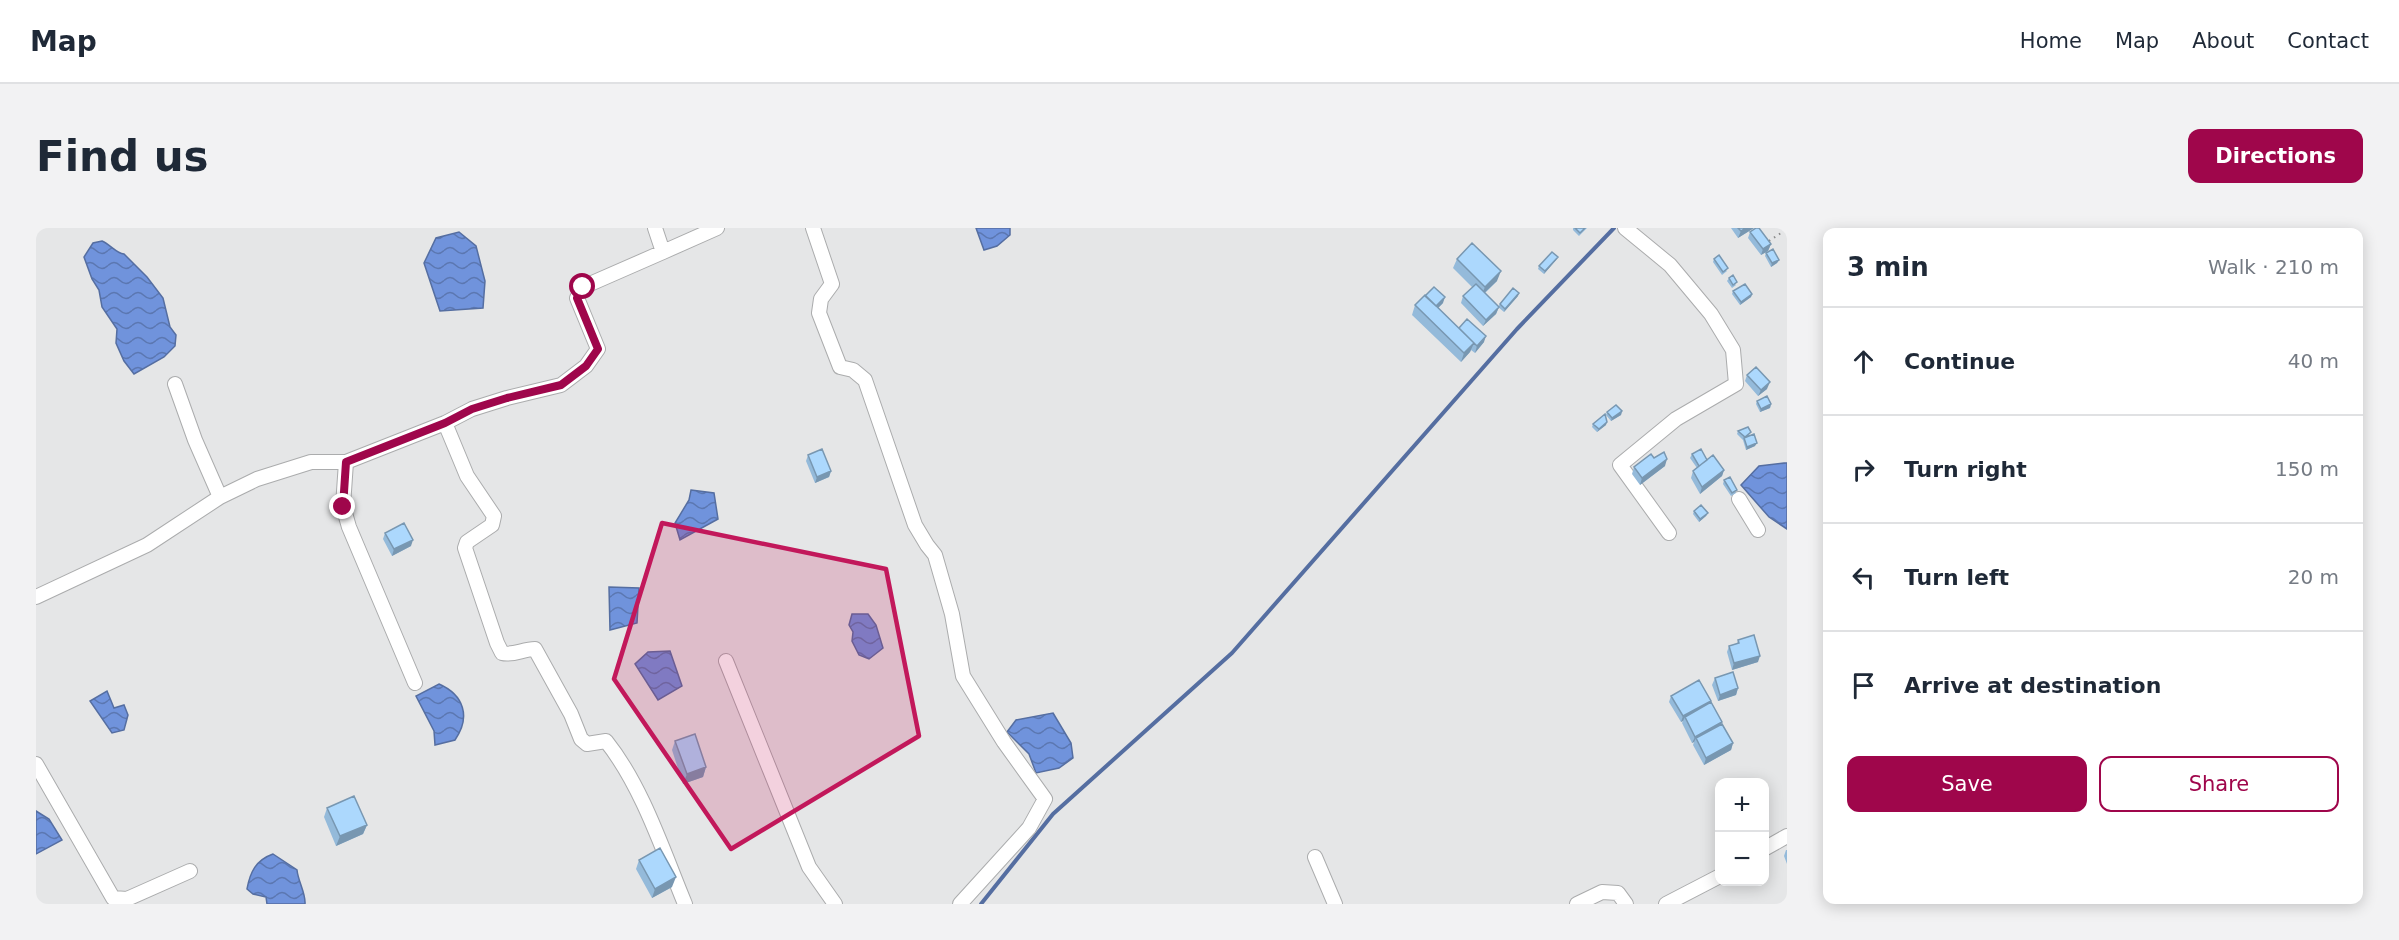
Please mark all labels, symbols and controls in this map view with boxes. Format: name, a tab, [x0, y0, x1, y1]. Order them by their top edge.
text: Map	[30, 25, 97, 58]
text: Home	[2020, 29, 2082, 53]
text: Map	[2115, 29, 2159, 53]
text: About	[2192, 29, 2254, 53]
text: Contact	[2287, 29, 2369, 53]
button: Directions	[2188, 129, 2363, 183]
text: Find us	[36, 132, 209, 181]
text: 3 min	[1847, 252, 1929, 282]
text: Walk · 210 m	[2208, 255, 2339, 279]
route start	[569, 273, 595, 299]
icon: ahead	[1847, 345, 1880, 378]
text: Continue	[1904, 349, 2015, 374]
text: 40 m	[2288, 349, 2339, 373]
icon: right	[1847, 453, 1880, 486]
text: Turn right	[1904, 457, 2027, 482]
text: 150 m	[2275, 457, 2339, 481]
route end	[329, 493, 355, 519]
icon: left	[1847, 561, 1880, 594]
text: Turn left	[1904, 565, 2009, 590]
text: 20 m	[2288, 565, 2339, 589]
icon: arrive	[1847, 669, 1880, 702]
text: Arrive at destination	[1904, 673, 2161, 698]
button: Save	[1847, 756, 2087, 812]
button: Share	[2099, 756, 2339, 812]
map controls	[1715, 778, 1769, 886]
button: +	[1715, 778, 1769, 832]
button: −	[1715, 832, 1769, 886]

